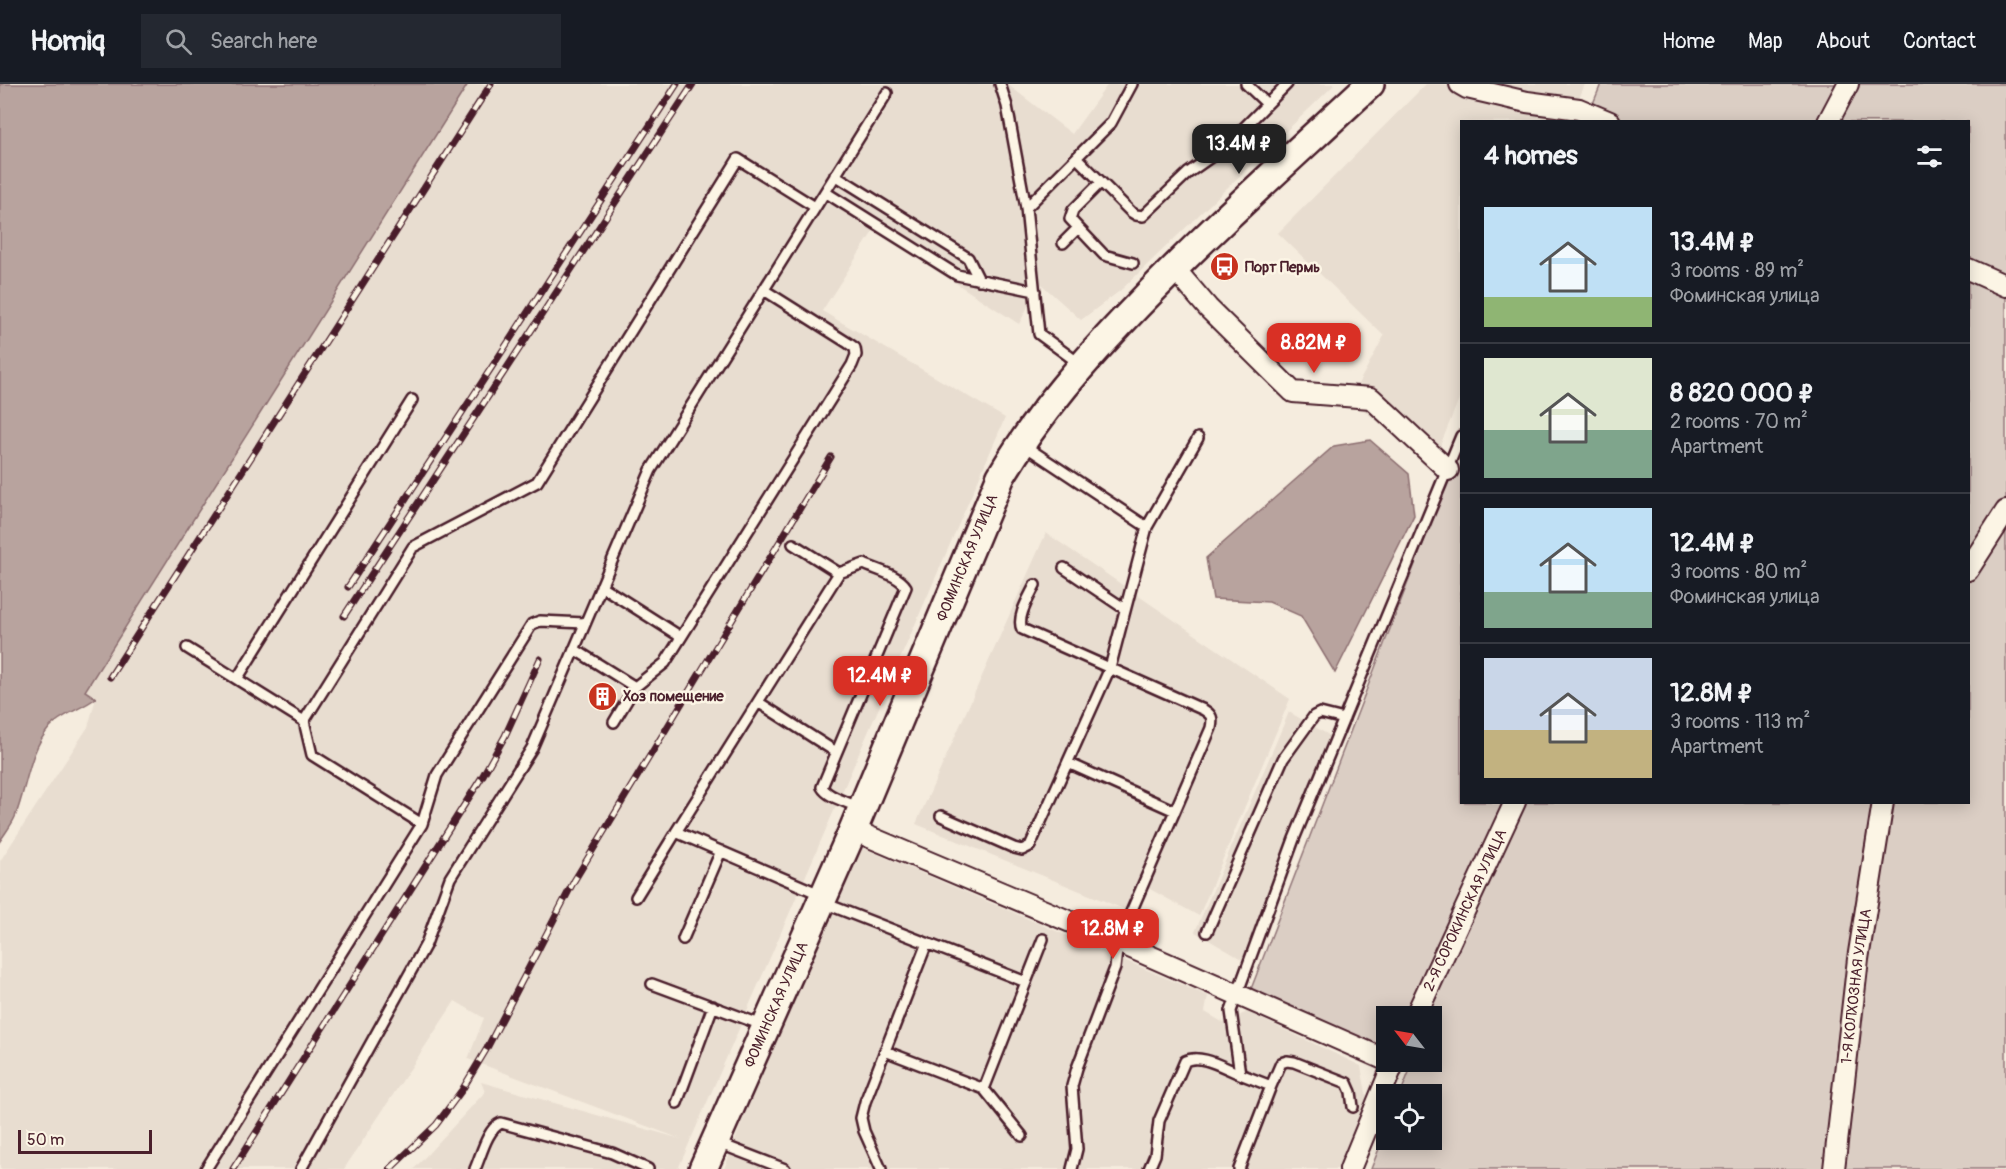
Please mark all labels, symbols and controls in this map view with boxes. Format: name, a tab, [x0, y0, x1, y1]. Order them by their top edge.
search box	[141, 14, 561, 68]
text: Homiq	[30, 24, 105, 59]
icon: search	[162, 25, 195, 58]
text: Search here	[210, 27, 317, 55]
text: Home	[1662, 28, 1715, 55]
text: Map	[1748, 28, 1783, 55]
text: About	[1816, 28, 1870, 55]
text: Contact	[1903, 28, 1976, 55]
pin: 13.4M ₽	[1184, 124, 1294, 175]
text: 13.4M ₽	[1206, 131, 1272, 156]
text: 4 homes	[1484, 140, 1578, 172]
icon: filters	[1913, 140, 1946, 173]
text: 13.4M ₽	[1670, 226, 1755, 258]
icon: home	[1532, 231, 1604, 303]
bus stop icon: Порт Пермь	[1208, 251, 1240, 283]
place label: Порт Пермь	[1245, 258, 1320, 277]
text: 3 rooms · 89 m²	[1670, 258, 1804, 283]
text: Фоминская улица	[1670, 283, 1820, 308]
pin: 8.82M ₽	[1259, 323, 1369, 374]
text: 8.82M ₽	[1281, 330, 1347, 355]
text: 8 820 000 ₽	[1670, 377, 1814, 409]
icon: home	[1532, 382, 1604, 454]
text: 2 rooms · 70 m²	[1670, 409, 1808, 434]
text: Apartment	[1670, 434, 1763, 459]
street label: ФОМИНСКАЯ УЛИЦА	[932, 491, 1002, 624]
text: 12.4M ₽	[1670, 527, 1755, 559]
icon: home	[1532, 532, 1604, 604]
text: 3 rooms · 80 m²	[1670, 559, 1807, 584]
text: Фоминская улица	[1670, 584, 1820, 609]
pin: 12.4M ₽	[825, 656, 935, 707]
text: 12.4M ₽	[847, 663, 913, 688]
text: 12.8M ₽	[1670, 677, 1753, 709]
building icon: Хоз помещение	[586, 680, 618, 712]
icon: home	[1532, 682, 1604, 754]
place label: Хоз помещение	[623, 687, 724, 706]
text: 3 rooms · 113 m²	[1670, 709, 1810, 734]
text: Apartment	[1670, 734, 1763, 759]
street label: 2-Я СОРОКИНСКАЯ УЛИЦА	[1419, 826, 1511, 994]
street label: 1-Я КОЛХОЗНАЯ УЛИЦА	[1837, 907, 1876, 1065]
pin: 12.8M ₽	[1058, 909, 1168, 960]
text: 12.8M ₽	[1081, 916, 1145, 941]
street label: ФОМИНСКАЯ УЛИЦА	[740, 938, 813, 1071]
north arrow	[1376, 1006, 1442, 1072]
map controls	[1376, 1006, 1442, 1150]
button: locate	[1376, 1084, 1442, 1150]
scale bar	[18, 1127, 152, 1154]
text: 50 m	[27, 1130, 64, 1150]

